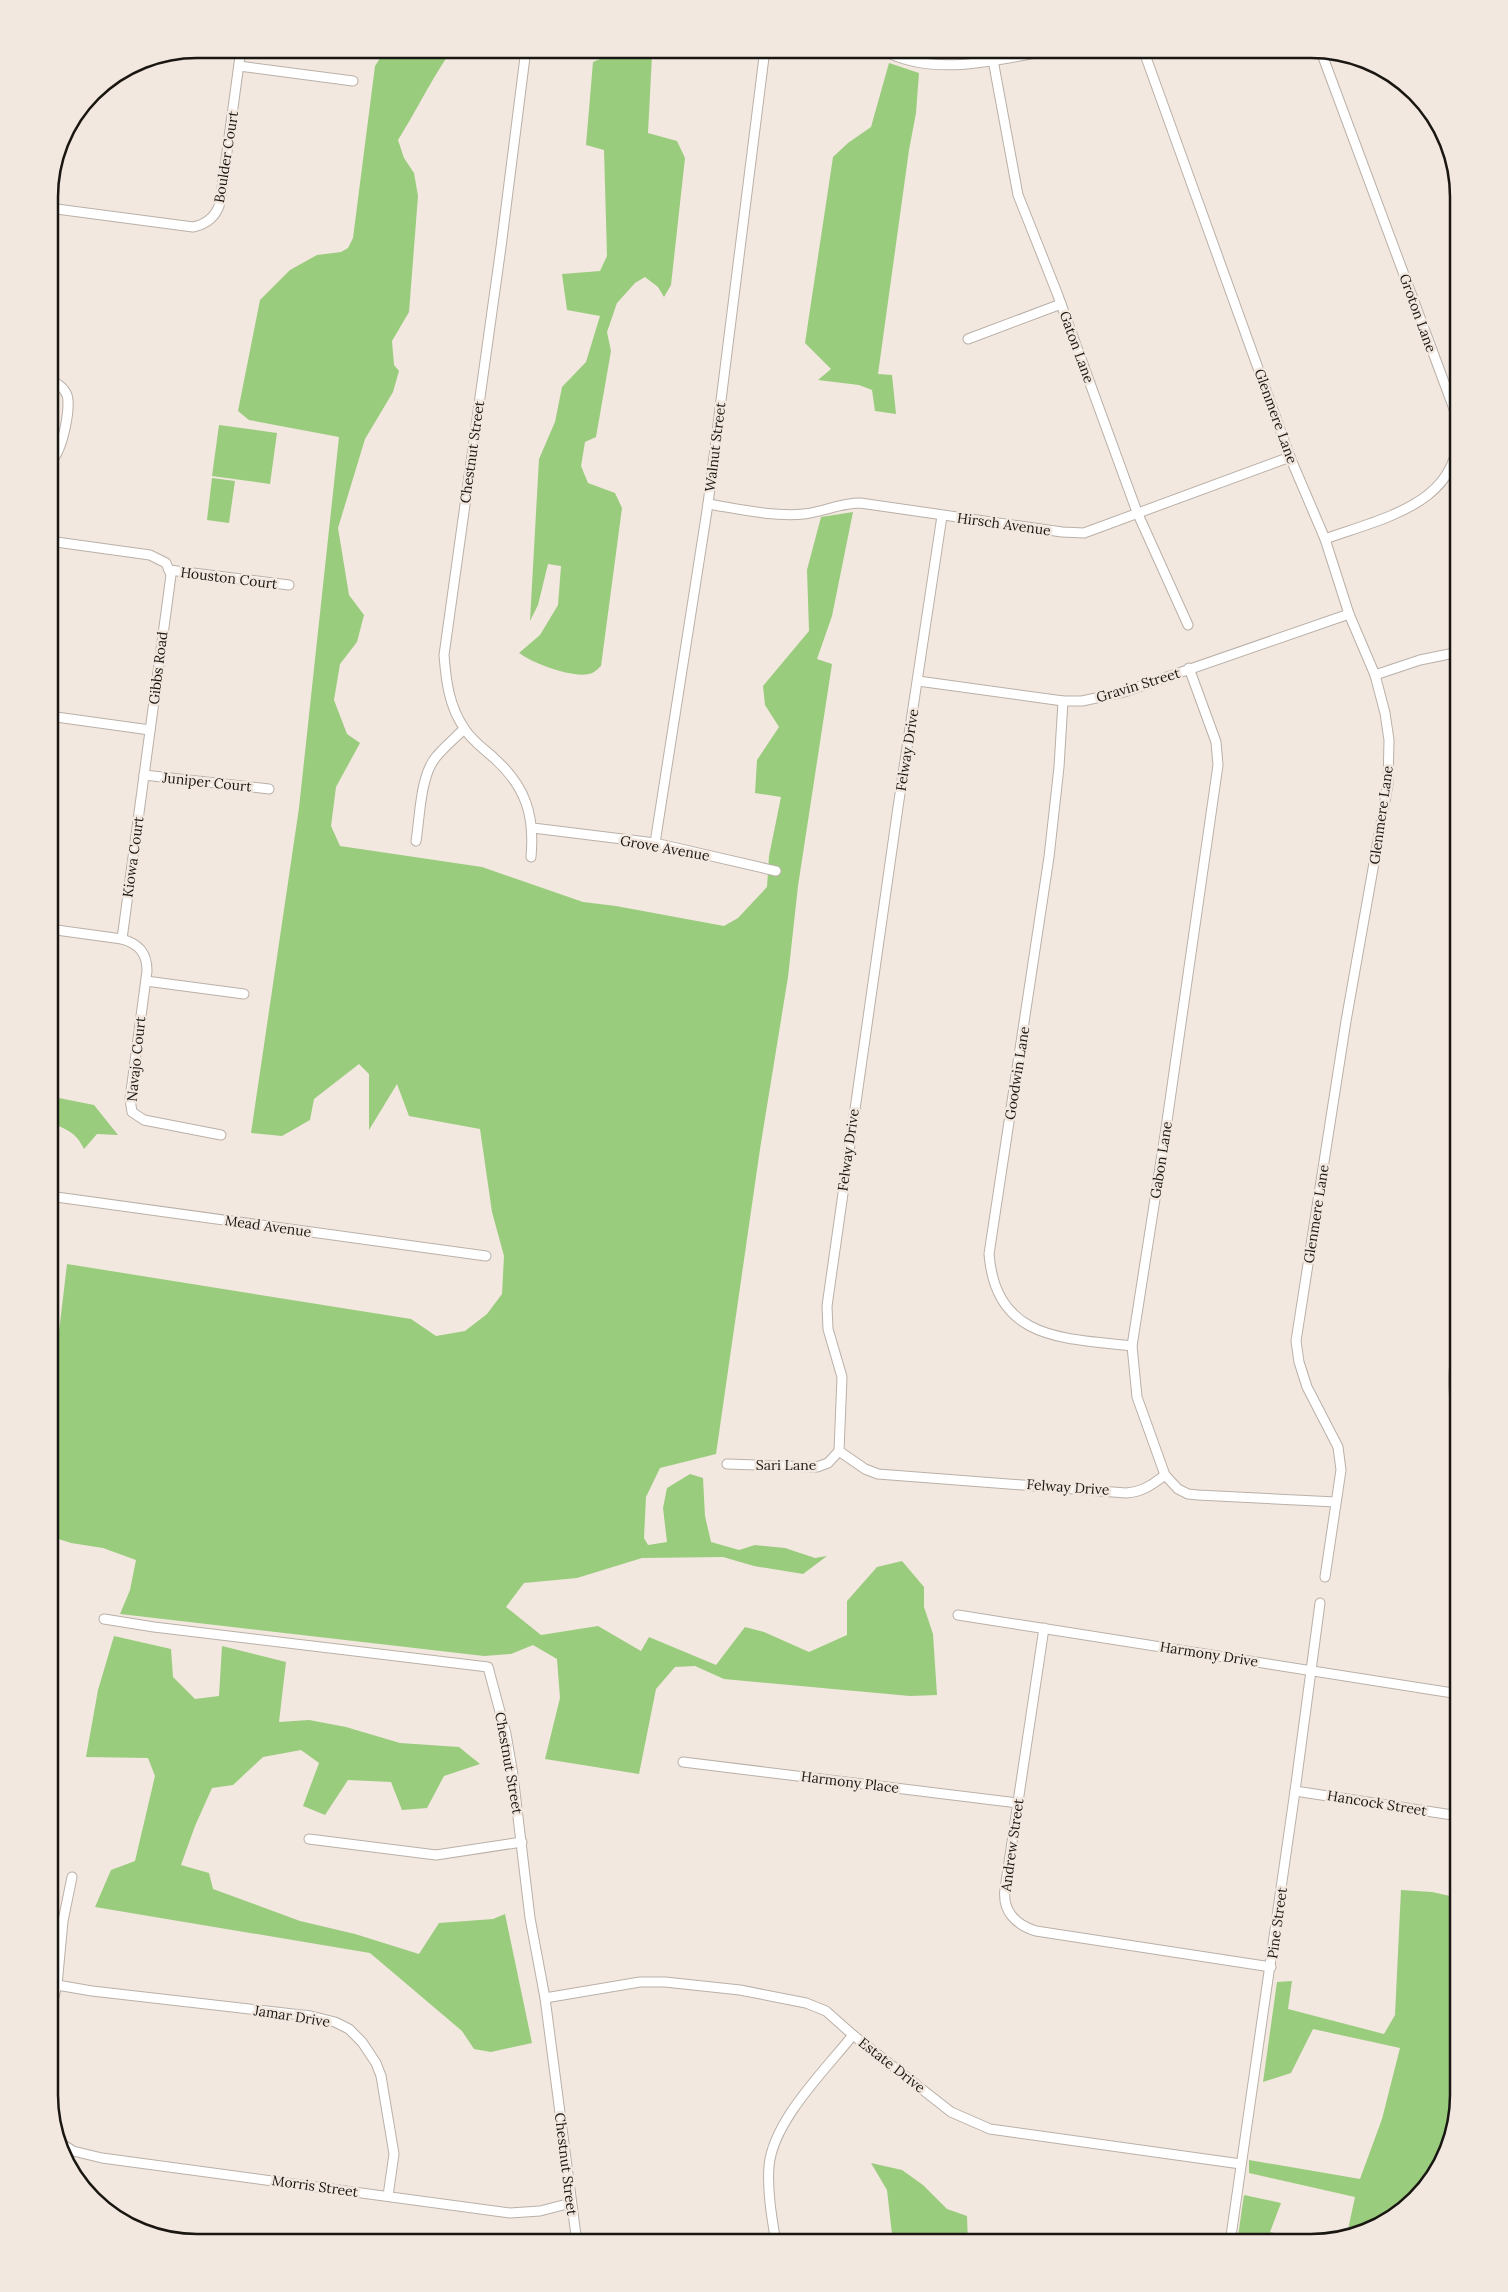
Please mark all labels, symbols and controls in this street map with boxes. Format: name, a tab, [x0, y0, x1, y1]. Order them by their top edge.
street label: Boulder Court	[210, 109, 242, 204]
street label: Groton Lane	[1395, 271, 1441, 355]
street label: Gaton Lane	[1056, 309, 1098, 386]
street label: Glenmere Lane	[1251, 366, 1302, 466]
street label: Chestnut Street	[456, 399, 488, 504]
street label: Walnut Street	[701, 401, 729, 493]
street label: Hirsch Avenue	[956, 509, 1052, 540]
street label: Houston Court	[180, 563, 279, 593]
street label: Gibbs Road	[145, 630, 171, 706]
street label: Gravin Street	[1094, 664, 1183, 706]
street label: Felway Drive	[892, 707, 922, 792]
street label: Glenmere Lane	[1365, 764, 1397, 866]
street label: Juniper Court	[160, 768, 253, 796]
street label: Kiowa Court	[118, 815, 148, 899]
street label: Grove Avenue	[619, 831, 712, 865]
street label: Navajo Court	[123, 1015, 149, 1102]
street label: Goodwin Lane	[1001, 1025, 1033, 1121]
street label: Felway Drive	[833, 1107, 863, 1192]
street label: Gabon Lane	[1146, 1120, 1176, 1200]
street label: Glenmere Lane	[1299, 1163, 1333, 1265]
street label: Mead Avenue	[224, 1211, 313, 1241]
street label: Sari Lane	[756, 1456, 817, 1474]
street label: Felway Drive	[1026, 1475, 1110, 1499]
street label: Harmony Drive	[1159, 1637, 1260, 1671]
street label: Chestnut Street	[491, 1711, 527, 1816]
street label: Harmony Place	[800, 1767, 900, 1797]
street label: Hancock Street	[1326, 1786, 1429, 1820]
street label: Andrew Street	[996, 1797, 1028, 1894]
street label: Pine Street	[1263, 1886, 1291, 1960]
street label: Jamar Drive	[252, 2001, 332, 2031]
street label: Estate Drive	[855, 2033, 929, 2097]
street label: Chestnut Street	[551, 2112, 581, 2217]
street label: Morris Street	[271, 2171, 360, 2201]

